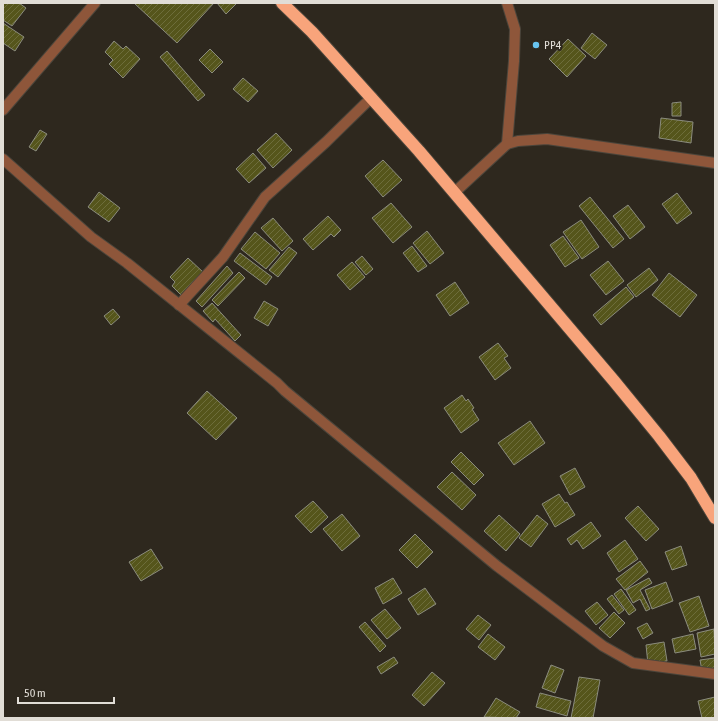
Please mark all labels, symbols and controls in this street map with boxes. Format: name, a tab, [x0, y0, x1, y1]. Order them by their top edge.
place label: PP4	[544, 38, 562, 52]
marker: PP4	[531, 40, 541, 50]
scale bar	[18, 679, 114, 705]
text: 50 m	[24, 686, 46, 700]

